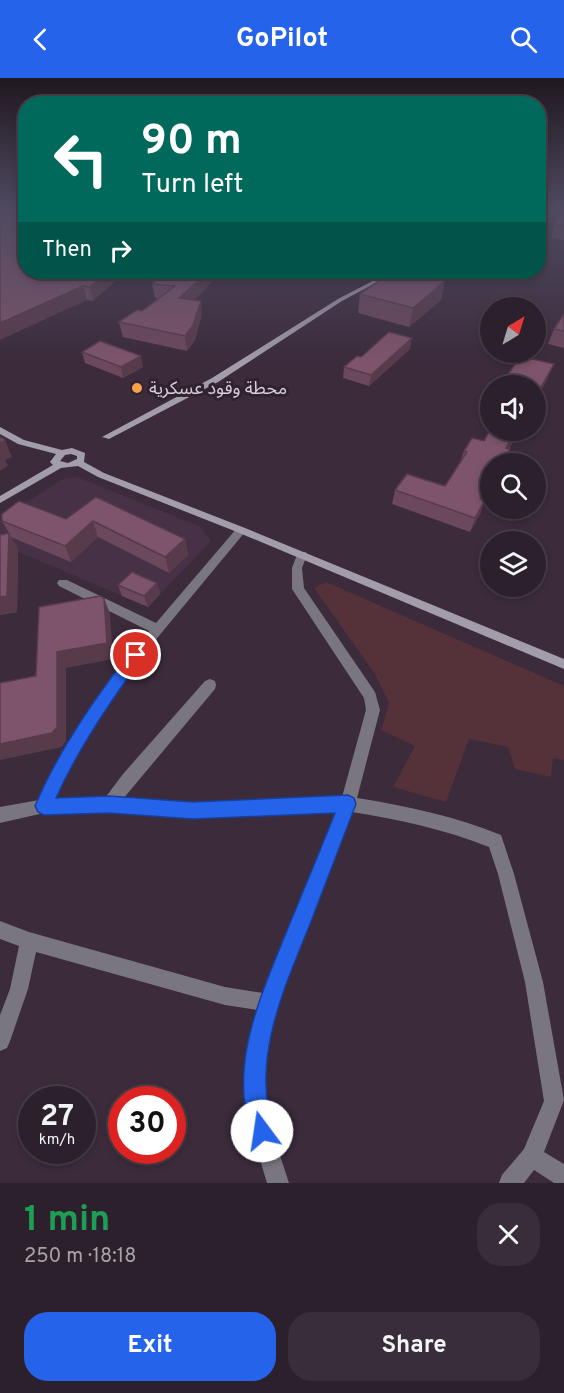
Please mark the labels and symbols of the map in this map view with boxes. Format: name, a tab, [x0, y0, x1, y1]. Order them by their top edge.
north arrow	[480, 297, 546, 363]
place label: محطة وقود عسكرية	[149, 378, 287, 401]
marker: محطة وقود عسكرية	[130, 381, 144, 395]
pin	[110, 629, 161, 680]
speed limit sign: 30	[108, 1086, 186, 1164]
position arrow	[230, 1099, 294, 1163]

